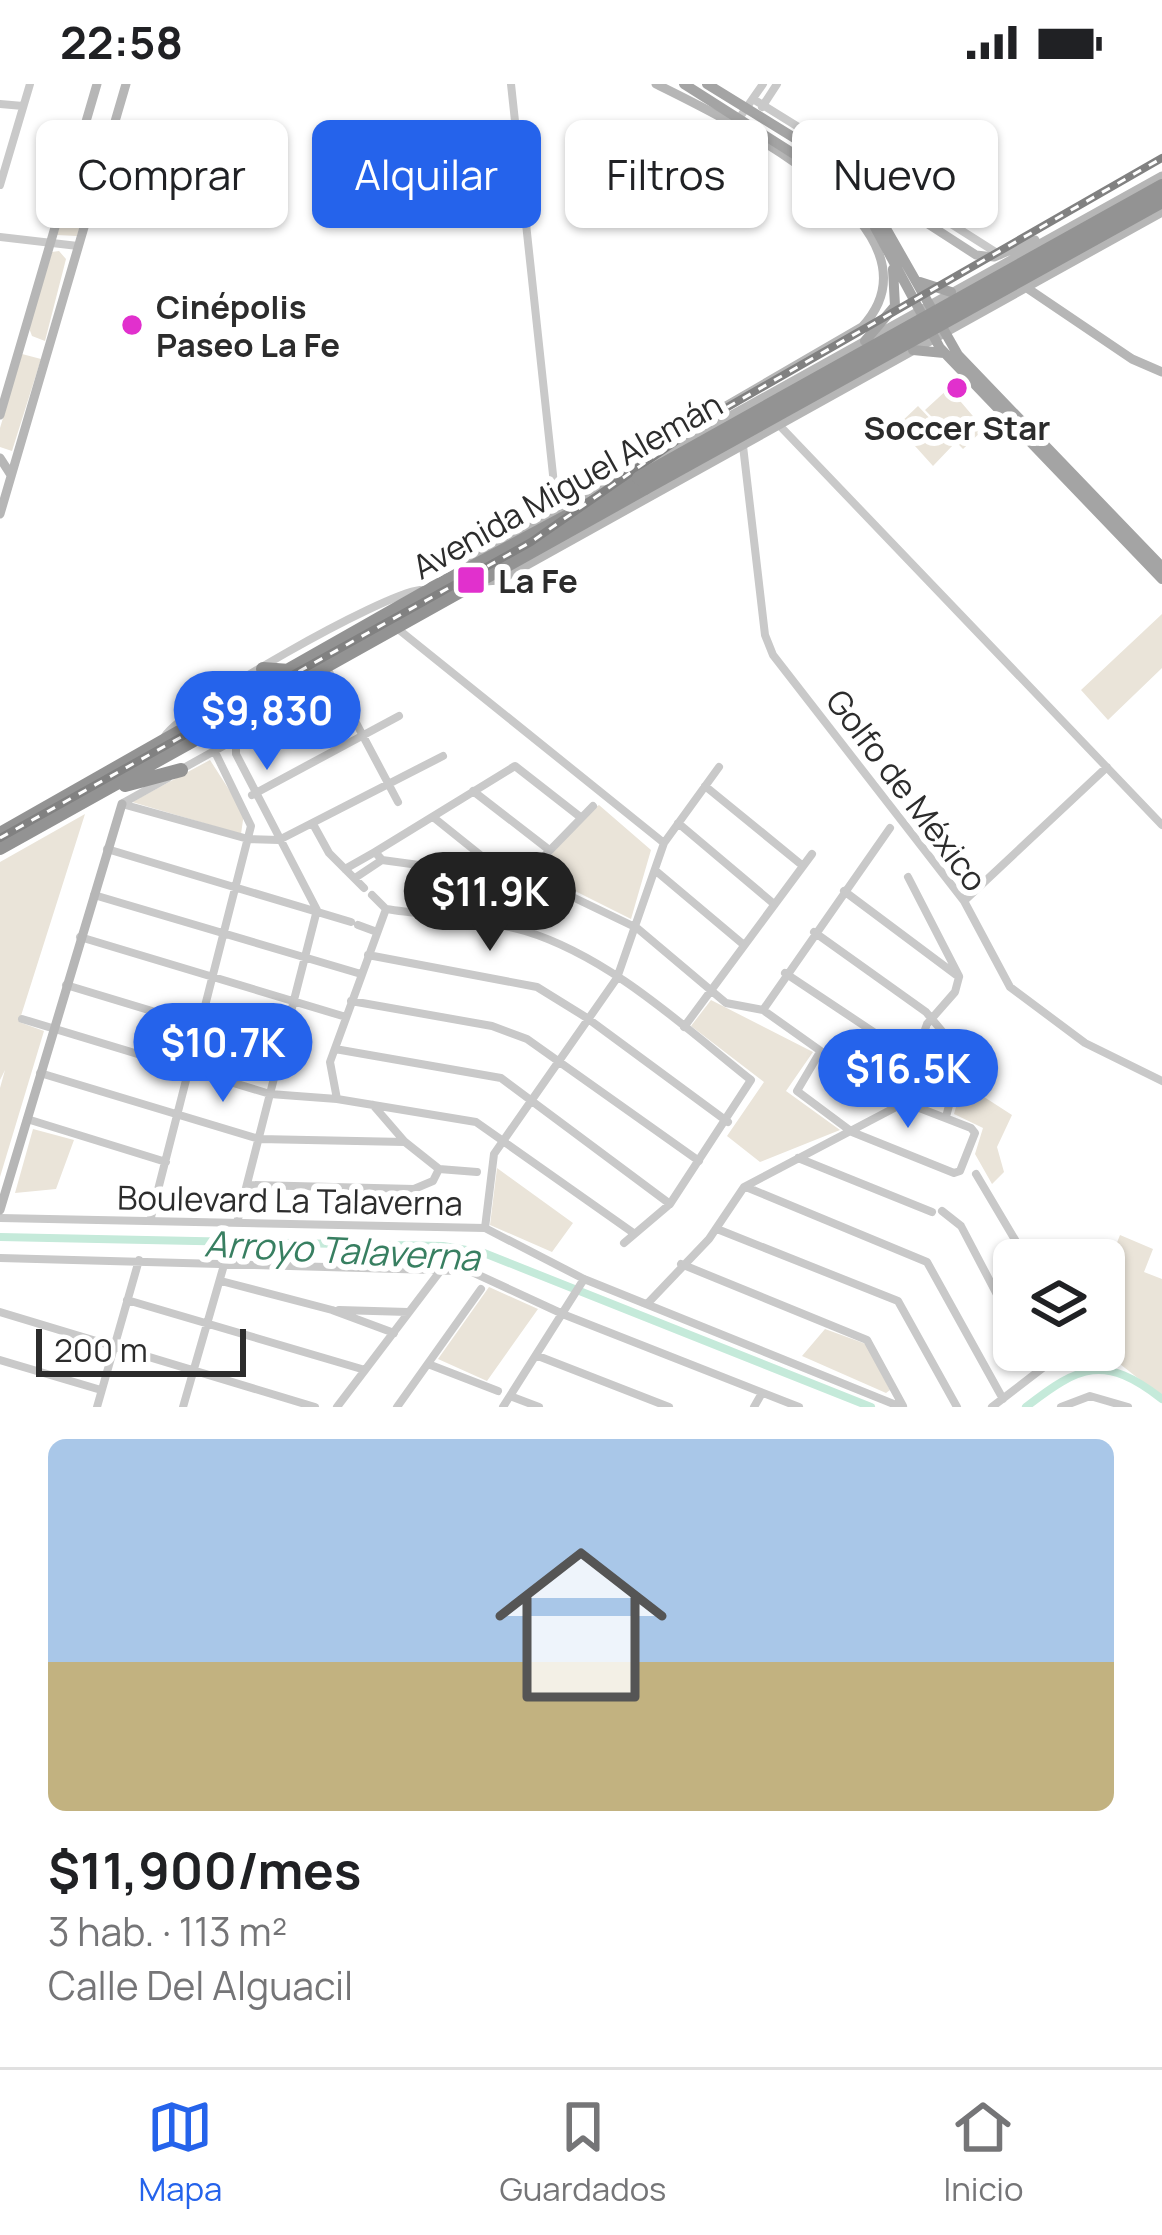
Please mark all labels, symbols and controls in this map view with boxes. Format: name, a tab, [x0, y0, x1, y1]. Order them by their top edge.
text: 22:58	[60, 11, 183, 73]
chip: Comprar	[36, 120, 288, 228]
chip: Alquilar	[312, 120, 541, 228]
chip: Filtros	[565, 120, 768, 228]
chip: Nuevo	[792, 120, 998, 228]
place label: Cinépolis Paseo La Fe	[156, 284, 340, 367]
marker: Cinépolis Paseo La Fe	[119, 312, 145, 338]
marker: Soccer Star	[944, 375, 970, 401]
street label: Avenida Miguel Alemán	[404, 381, 730, 589]
place label: Soccer Star	[864, 405, 1050, 450]
place label: La Fe	[498, 558, 578, 603]
marker: La Fe	[455, 564, 487, 596]
pin: $9,830	[169, 671, 365, 773]
street label: Golfo de México	[816, 680, 998, 900]
text: $9,830	[201, 683, 333, 737]
pin: $11.9K	[392, 852, 588, 954]
text: $11.9K	[431, 864, 549, 918]
pin: $10.7K	[125, 1003, 321, 1105]
text: $10.7K	[160, 1015, 286, 1069]
pin: $16.5K	[810, 1029, 1006, 1131]
text: $16.5K	[845, 1041, 971, 1095]
street label: Boulevard La Talaverna	[117, 1174, 463, 1226]
water label: Arroyo Talaverna	[203, 1218, 483, 1282]
map controls	[993, 1239, 1125, 1371]
button: layers	[993, 1239, 1125, 1371]
scale bar	[36, 1323, 246, 1376]
text: 200 m	[54, 1327, 148, 1372]
icon: home	[473, 1517, 689, 1733]
text: $11,900/mes	[48, 1835, 361, 1904]
text: 3 hab. · 113 m²	[48, 1904, 287, 1958]
text: Calle Del Alguacil	[48, 1958, 353, 2012]
tab: Mapa	[139, 2094, 222, 2211]
tab: Guardados	[500, 2094, 666, 2211]
tab: Inicio	[943, 2094, 1023, 2211]

